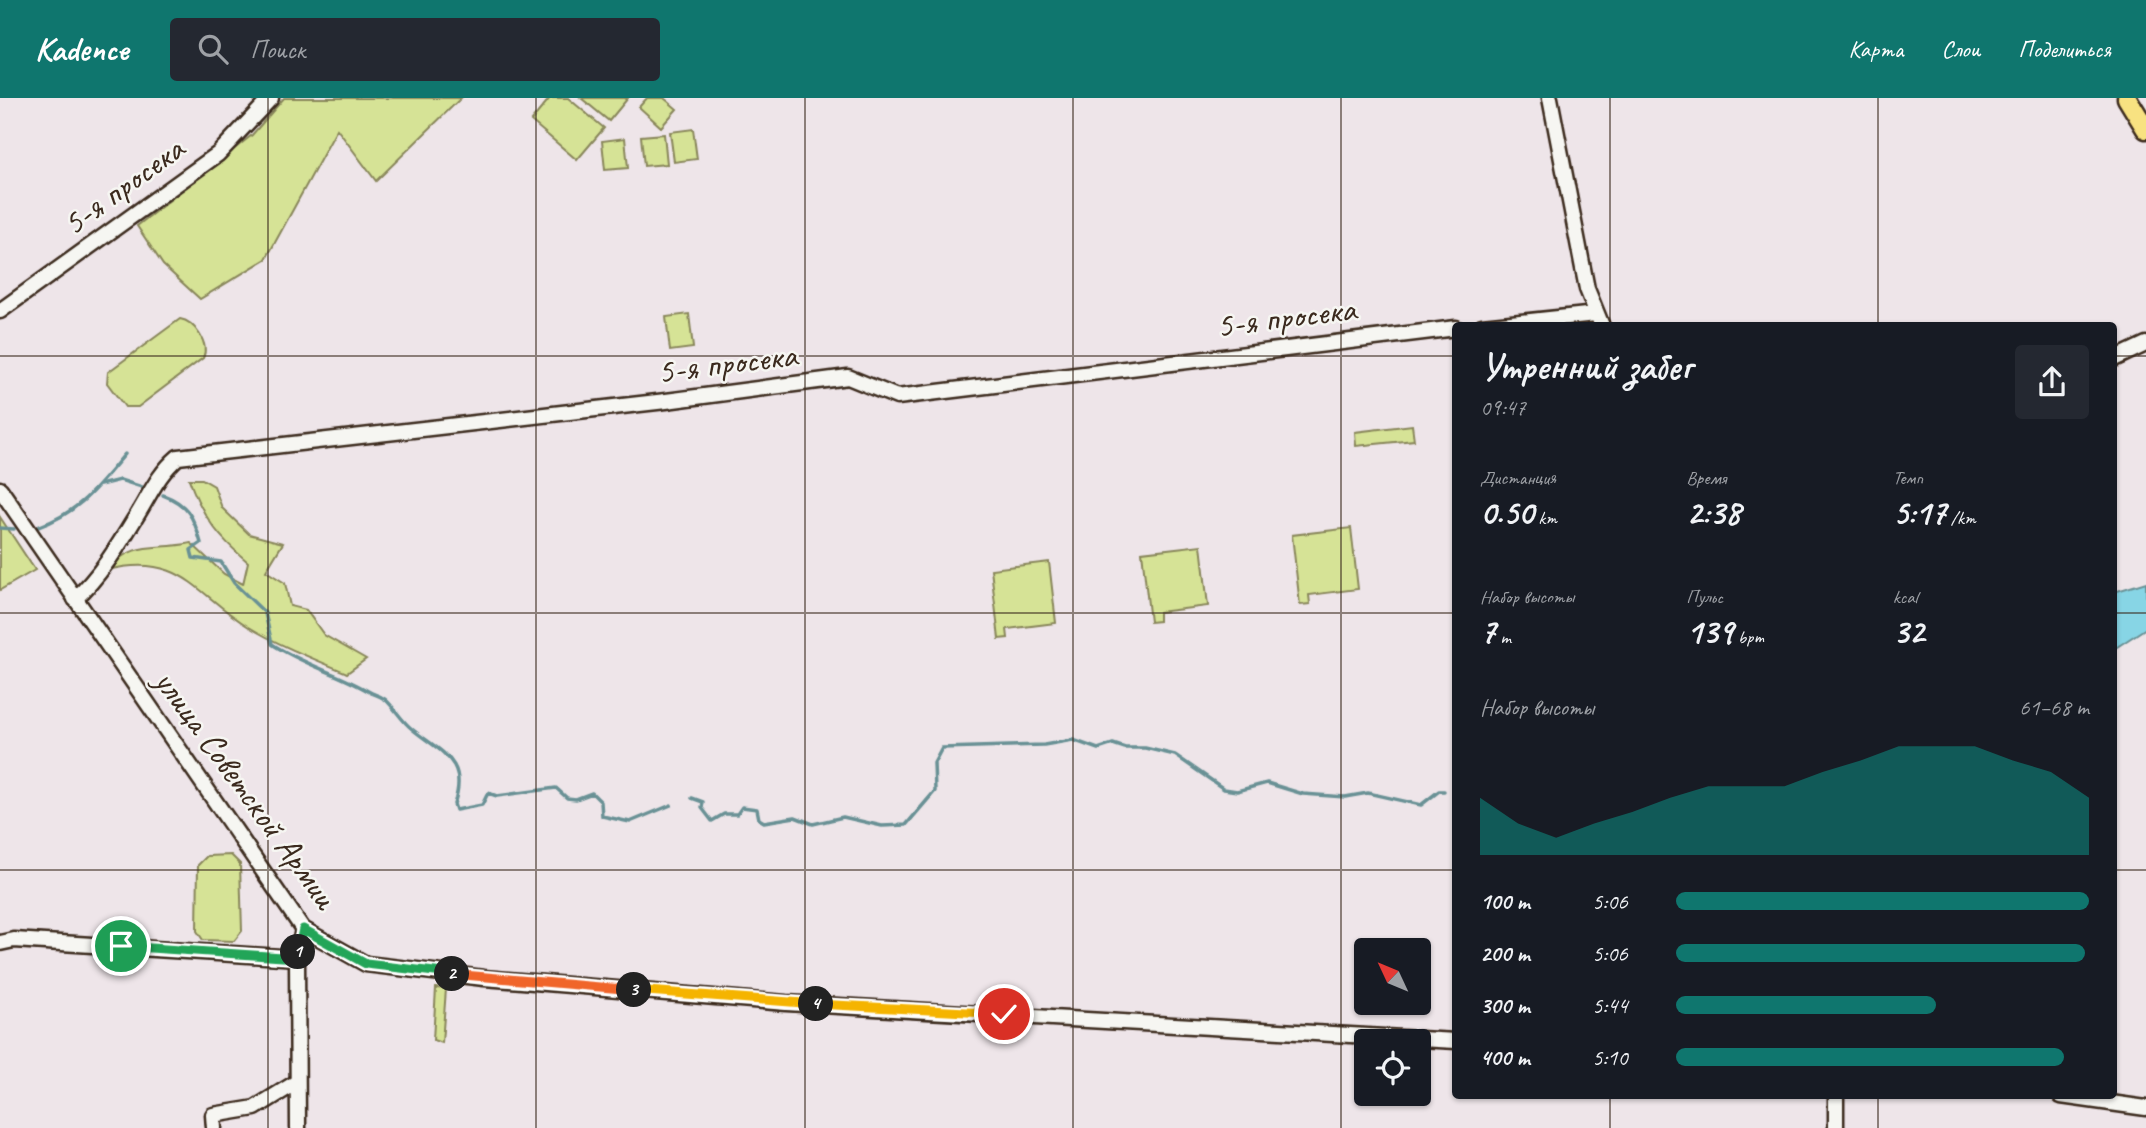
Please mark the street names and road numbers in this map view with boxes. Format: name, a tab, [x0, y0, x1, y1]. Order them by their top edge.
street label: 5-я просека	[53, 125, 195, 245]
street label: 5-я просека	[1214, 286, 1361, 348]
street label: 5-я просека	[655, 332, 802, 394]
street label: улица Советской Армии	[143, 659, 349, 919]

